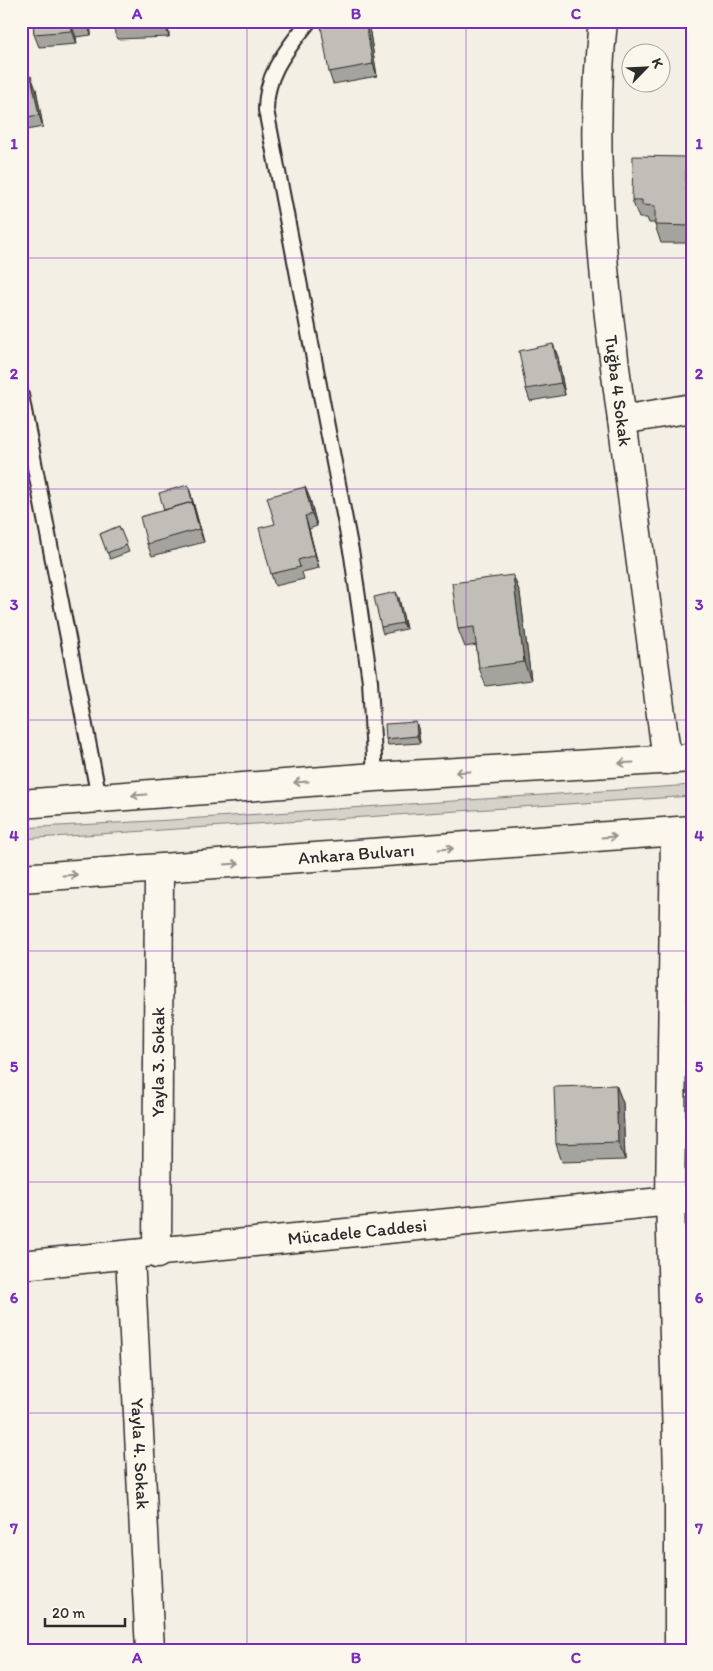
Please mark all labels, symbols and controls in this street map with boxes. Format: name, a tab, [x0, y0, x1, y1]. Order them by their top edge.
text: A	[131, 4, 143, 23]
text: B	[351, 4, 362, 23]
text: C	[571, 4, 582, 23]
north arrow	[620, 42, 670, 92]
text: K	[648, 55, 667, 71]
text: 1	[10, 134, 18, 153]
text: 1	[695, 134, 703, 153]
street label: Tuğba 4 Sokak	[600, 334, 636, 448]
text: 2	[10, 364, 19, 383]
text: 2	[695, 364, 704, 383]
text: 3	[10, 595, 19, 614]
text: 3	[695, 595, 704, 614]
one-way arrow	[618, 758, 634, 767]
one-way arrow	[456, 767, 472, 776]
one-way arrow	[294, 778, 310, 787]
one-way arrow	[132, 790, 148, 799]
text: 4	[9, 826, 19, 845]
text: 4	[694, 826, 704, 845]
one-way arrow	[600, 832, 616, 841]
street label: Ankara Bulvarı	[297, 839, 415, 869]
one-way arrow	[438, 844, 454, 853]
one-way arrow	[224, 860, 240, 869]
one-way arrow	[62, 870, 78, 879]
street label: Yayla 3. Sokak	[147, 1007, 169, 1117]
text: 5	[10, 1057, 19, 1076]
text: 5	[695, 1057, 704, 1076]
street label: Mücadele Caddesi	[287, 1214, 428, 1250]
text: 6	[10, 1288, 19, 1307]
text: 6	[695, 1288, 704, 1307]
street label: Yayla 4. Sokak	[126, 1398, 154, 1510]
text: 7	[9, 1519, 18, 1538]
text: 7	[694, 1519, 703, 1538]
scale bar	[45, 1596, 125, 1628]
text: 20 m	[52, 1604, 86, 1622]
text: A	[131, 1648, 143, 1667]
text: B	[351, 1648, 362, 1667]
text: C	[571, 1648, 582, 1667]

